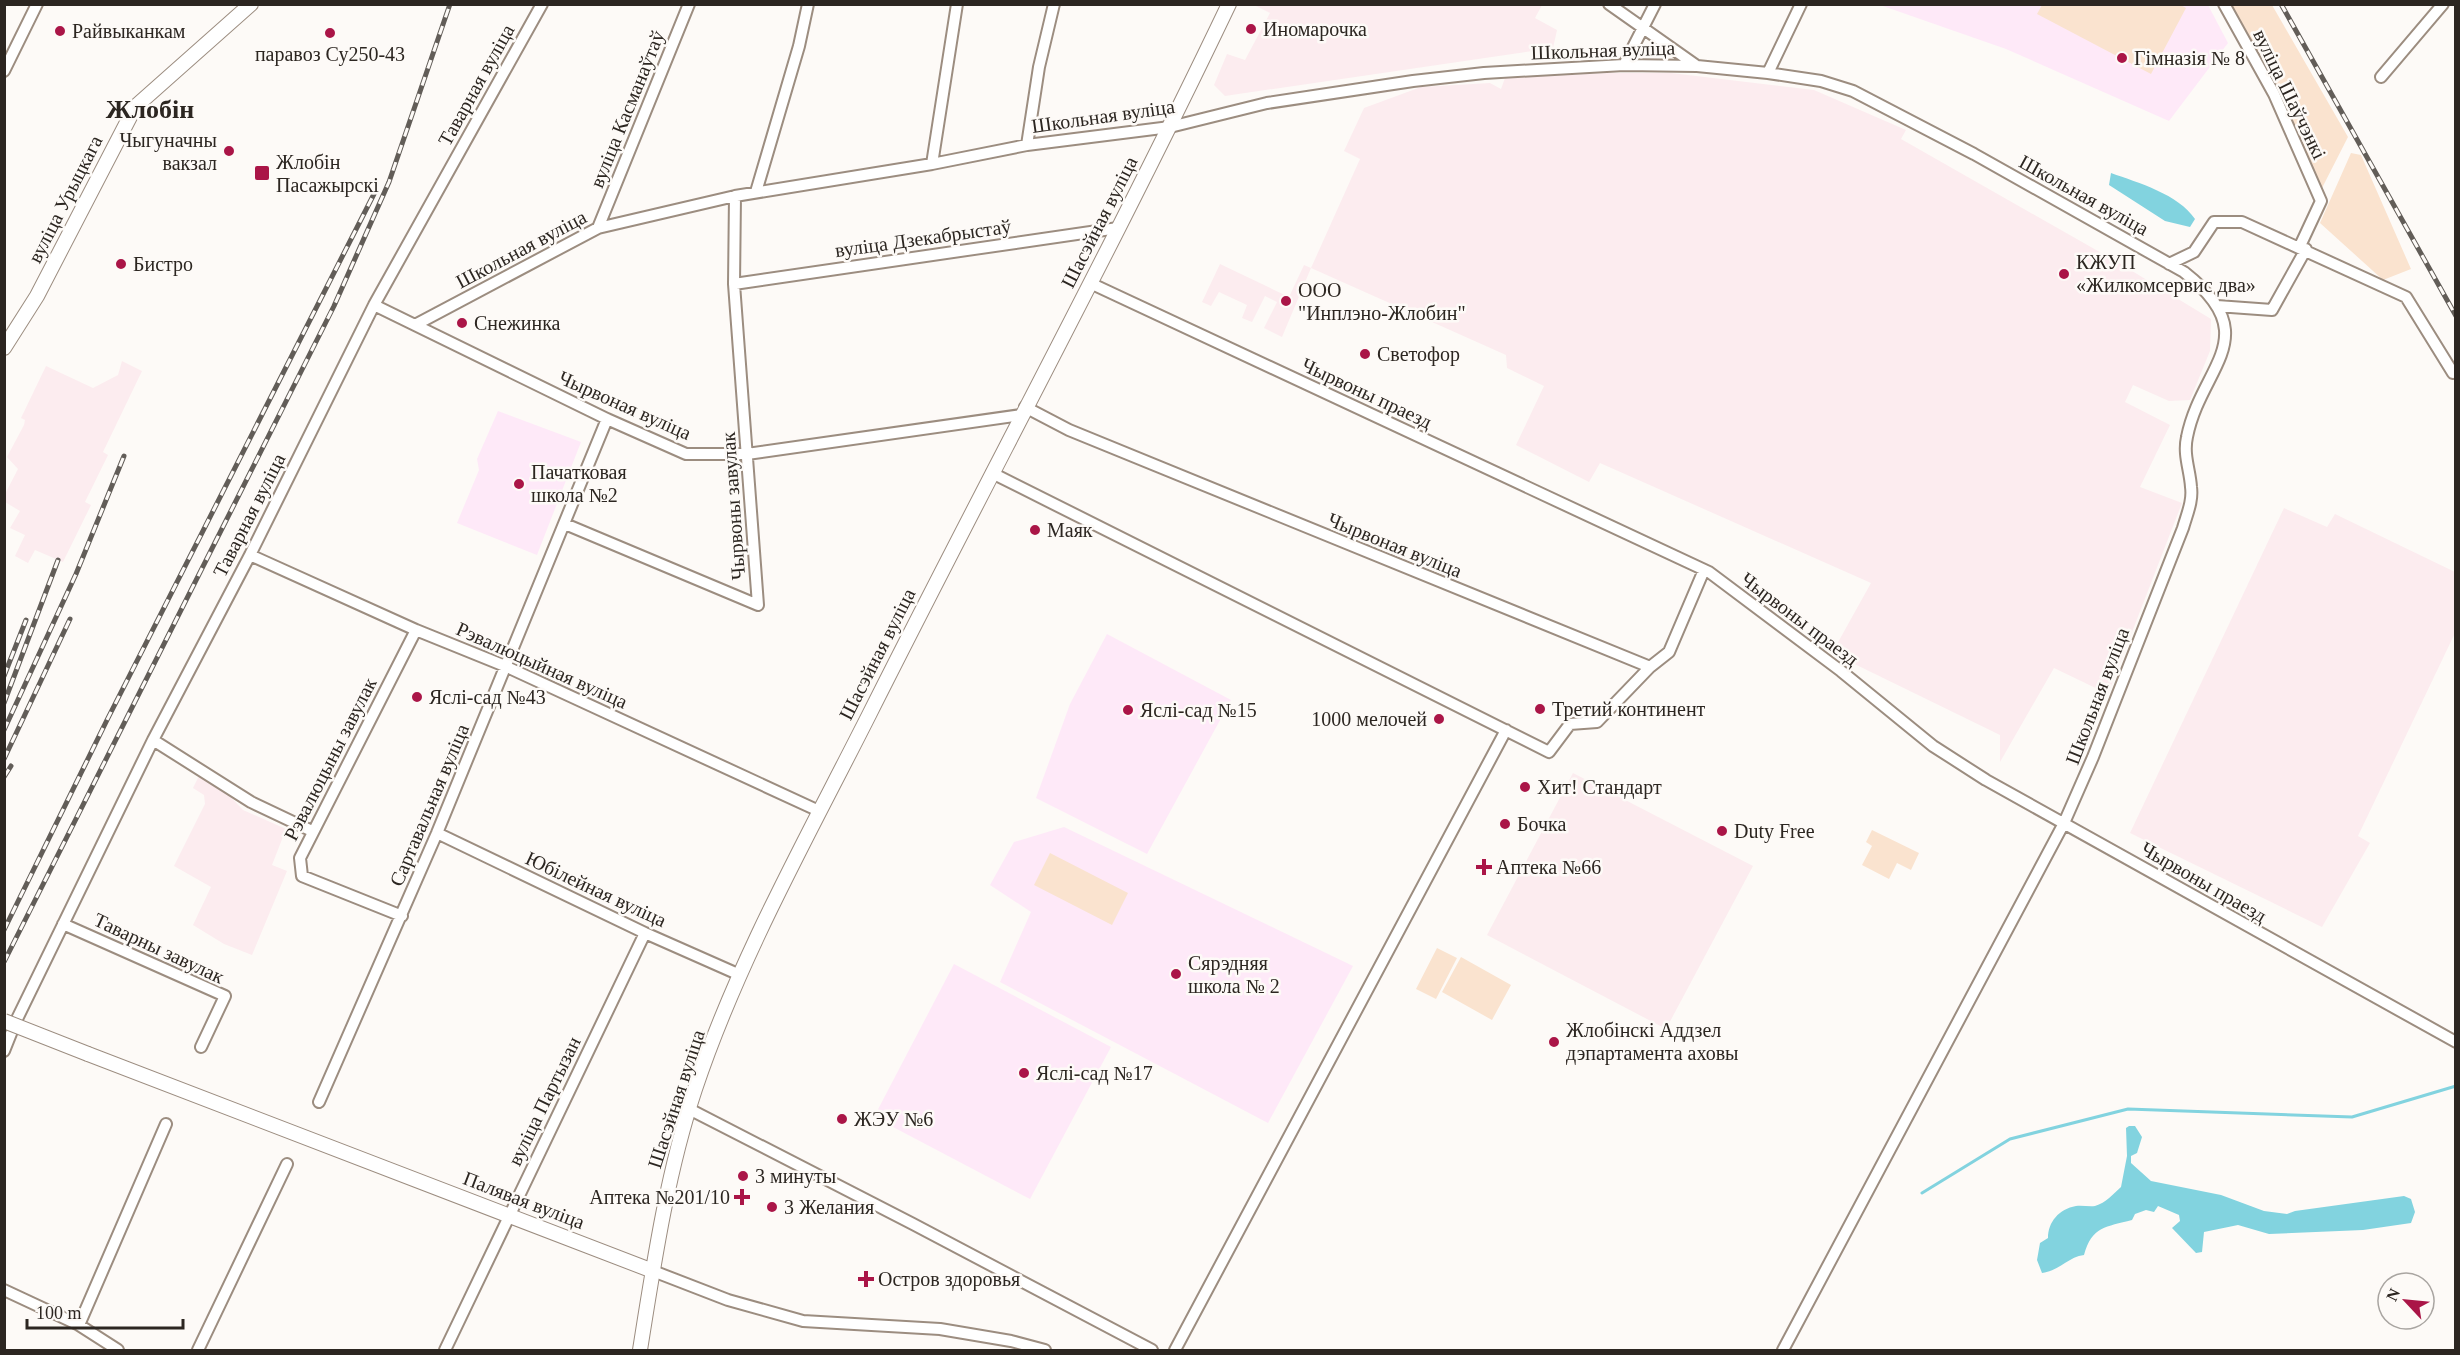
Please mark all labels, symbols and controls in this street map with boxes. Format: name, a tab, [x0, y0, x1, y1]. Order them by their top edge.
place label: Иномарочка	[1263, 18, 1367, 41]
place label: Райвыканкам	[72, 20, 186, 42]
street label: Таварная вуліца	[434, 20, 519, 150]
marker: Иномарочка	[1244, 22, 1258, 36]
marker: Райвыканкам	[53, 24, 67, 38]
marker: паравоз Су250-43	[323, 26, 337, 40]
street label: вуліца Шаўчэнкі	[2248, 26, 2331, 163]
street label: вуліца Касманаўтаў	[585, 27, 670, 191]
street label: Школьная вуліца	[1530, 36, 1676, 65]
place label: паравоз Су250-43	[255, 43, 405, 66]
place label: Гімназія № 8	[2134, 47, 2245, 69]
marker: Гімназія № 8	[2115, 51, 2129, 65]
district label: Жлобін	[106, 95, 194, 124]
street label: Школьная вуліца	[1030, 95, 1176, 138]
place label: Чыгуначны вакзал	[119, 129, 217, 174]
street label: вуліца Урыцкага	[23, 132, 108, 267]
marker: Чыгуначны вакзал	[222, 144, 236, 158]
street label: Школьная вуліца	[2015, 150, 2153, 241]
place label: Жлобін Пасажырскі	[276, 151, 379, 197]
street label: Шасэйная вуліца	[1056, 153, 1142, 292]
marker: Жлобін Пасажырскі	[253, 164, 271, 182]
street label: Школьная вуліца	[452, 205, 591, 294]
street label: вуліца Дзекабрыстаў	[834, 215, 1013, 262]
place label: КЖУП «Жилкомсервис два»	[2076, 251, 2256, 297]
place label: Бистро	[133, 253, 193, 276]
marker: Бистро	[114, 257, 128, 271]
marker: КЖУП «Жилкомсервис два»	[2057, 267, 2071, 281]
place label: ООО "Инплэно-Жлобин"	[1298, 279, 1466, 324]
marker: ООО "Инплэно-Жлобин"	[1279, 294, 1293, 308]
place label: Снежинка	[474, 312, 561, 334]
marker: Снежинка	[455, 316, 469, 330]
place label: Светофор	[1377, 343, 1460, 366]
marker: Светофор	[1358, 347, 1372, 361]
street label: Чырвоны праезд	[1298, 353, 1436, 434]
street label: Чырвоная вуліца	[555, 366, 695, 445]
street label: Чырвоны завулак	[717, 431, 750, 581]
street label: Таварная вуліца	[208, 450, 290, 581]
place label: Пачатковая школа №2	[531, 461, 627, 506]
marker: Пачатковая школа №2	[512, 477, 526, 491]
street label: Чырвоная вуліца	[1324, 508, 1465, 583]
place label: Маяк	[1047, 519, 1093, 541]
marker: Маяк	[1028, 523, 1042, 537]
street label: Чырвоны праезд	[1736, 568, 1863, 671]
street label: Шасэйная вуліца	[834, 585, 920, 724]
street label: Рэвалюцыйная вуліца	[453, 617, 631, 714]
street label: Школьная вуліца	[2061, 624, 2134, 768]
street label: Рэвалюцыны завулак	[279, 674, 382, 845]
place label: Яслі-сад №43	[429, 686, 546, 709]
marker: Яслі-сад №43	[410, 690, 424, 704]
place label: Третий континент	[1552, 698, 1706, 721]
place label: Яслі-сад №15	[1140, 699, 1257, 722]
marker: Третий континент	[1533, 702, 1547, 716]
marker: Яслі-сад №15	[1121, 703, 1135, 717]
place label: 1000 мелочей	[1311, 708, 1427, 730]
marker: 1000 мелочей	[1432, 712, 1446, 726]
street label: Сартавальная вуліца	[385, 721, 474, 890]
place label: Хит! Стандарт	[1537, 776, 1662, 799]
marker: Хит! Стандарт	[1518, 780, 1532, 794]
place label: Бочка	[1517, 813, 1566, 835]
marker: Бочка	[1498, 817, 1512, 831]
place label: Duty Free	[1734, 820, 1815, 843]
marker: Duty Free	[1715, 824, 1729, 838]
street label: Чырвоны праезд	[2137, 837, 2271, 928]
street label: Юбілейная вуліца	[522, 847, 670, 932]
place label: Аптека №66	[1496, 856, 1601, 878]
marker: Аптека №66	[1477, 860, 1491, 874]
street label: Таварны завулак	[90, 908, 228, 989]
place label: Сярэдняя школа № 2	[1188, 952, 1280, 997]
marker: Сярэдняя школа № 2	[1169, 967, 1183, 981]
place label: Жлобінскі Аддзел дэпартамента аховы	[1566, 1019, 1739, 1065]
street label: Шасэйная вуліца	[643, 1027, 710, 1171]
street label: вуліца Партызан	[503, 1033, 586, 1169]
marker: Жлобінскі Аддзел дэпартамента аховы	[1547, 1035, 1561, 1049]
place label: Яслі-сад №17	[1036, 1062, 1153, 1085]
marker: Яслі-сад №17	[1017, 1066, 1031, 1080]
place label: ЖЭУ №6	[854, 1108, 933, 1130]
marker: ЖЭУ №6	[835, 1112, 849, 1126]
place label: 3 минуты	[755, 1165, 836, 1188]
street label: Палявая вуліца	[460, 1167, 588, 1234]
marker: 3 минуты	[736, 1169, 750, 1183]
place label: Аптека №201/10	[589, 1186, 730, 1208]
marker: Аптека №201/10	[735, 1190, 749, 1204]
place label: 3 Желания	[784, 1196, 874, 1218]
marker: 3 Желания	[765, 1200, 779, 1214]
place label: Остров здоровья	[878, 1268, 1020, 1291]
north arrow	[2376, 1271, 2436, 1331]
marker: Остров здоровья	[859, 1272, 873, 1286]
text: N	[2383, 1285, 2403, 1304]
scale bar	[27, 1292, 183, 1330]
text: 100 m	[36, 1303, 82, 1323]

